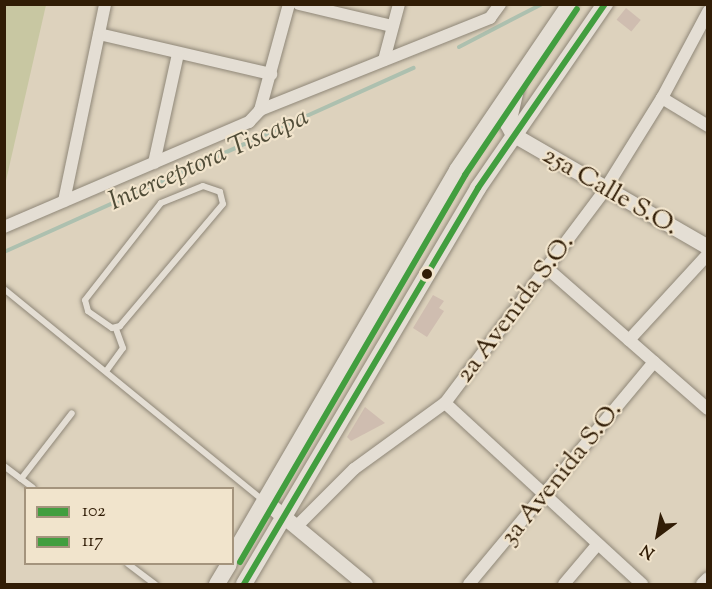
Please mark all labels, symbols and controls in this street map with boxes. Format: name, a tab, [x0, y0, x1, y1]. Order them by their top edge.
water label: Interceptora Tiscapa	[104, 101, 314, 219]
street label: 25a Calle S.O.	[536, 141, 684, 243]
street label: 2a Avenida S.O.	[450, 229, 582, 389]
unlabelled marker	[421, 268, 433, 280]
street label: 3a Avenida S.O.	[494, 396, 630, 552]
legend	[24, 487, 234, 565]
text: 102	[82, 499, 106, 525]
north arrow	[628, 505, 688, 565]
text: 117	[82, 529, 103, 555]
text: N	[637, 538, 660, 564]

